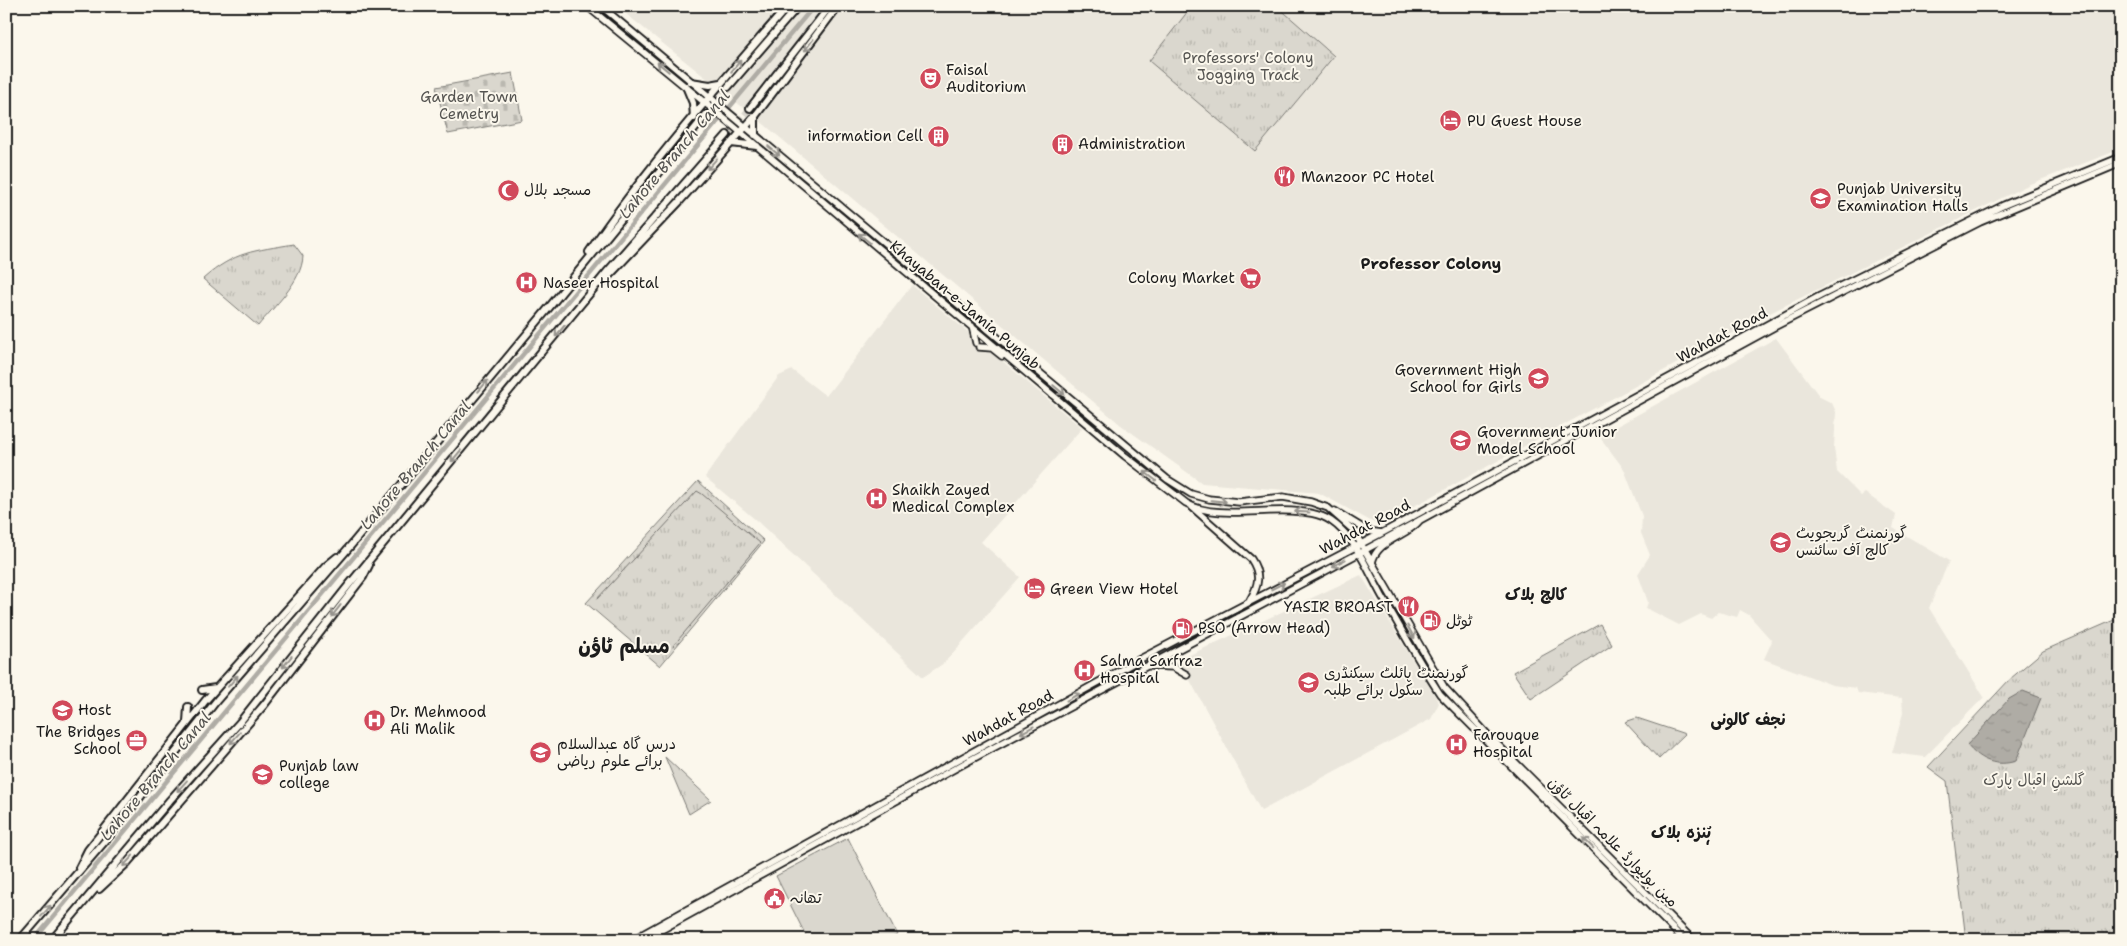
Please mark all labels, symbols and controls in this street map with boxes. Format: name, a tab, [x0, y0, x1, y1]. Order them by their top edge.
one-way arrow	[804, 38, 814, 52]
park label: Professors' Colony Jogging Track	[1182, 48, 1314, 85]
one-way arrow	[730, 60, 741, 73]
place label: Faisal Auditorium	[946, 60, 1026, 97]
one-way arrow	[657, 62, 670, 73]
theatre icon: Faisal Auditorium	[918, 67, 942, 91]
water label: Lahore Branch Canal	[614, 85, 735, 223]
park label: Garden Town Cemetry	[420, 87, 518, 124]
hotel icon: PU Guest House	[1439, 109, 1463, 133]
place label: PU Guest House	[1467, 111, 1582, 131]
building icon: information Cell	[927, 124, 951, 148]
place label: information Cell	[807, 126, 923, 146]
building icon: Administration	[1050, 132, 1074, 156]
place label: Administration	[1078, 134, 1185, 154]
one-way arrow	[767, 145, 780, 157]
one-way arrow	[706, 158, 718, 171]
restaurant icon: Manzoor PC Hotel	[1273, 165, 1297, 189]
place label: Manzoor PC Hotel	[1301, 167, 1435, 187]
mosque icon: مسجد بلال	[496, 178, 520, 202]
place label: Punjab University Examination Halls	[1837, 179, 1969, 216]
place label: مسجد بلال	[524, 180, 591, 200]
school or university icon: Punjab University Examination Halls	[1809, 186, 1833, 210]
one-way arrow	[858, 232, 871, 243]
street label: Khayaban-e-Jamia Punjab	[886, 236, 1044, 374]
district label: Professor Colony	[1361, 253, 1501, 274]
supermarket icon: Colony Market	[1239, 266, 1263, 290]
place label: Colony Market	[1128, 268, 1235, 288]
hospital icon: Naseer Hospital	[515, 271, 539, 295]
place label: Naseer Hospital	[543, 273, 659, 293]
street label: Wahdat Road	[1673, 302, 1771, 367]
one-way arrow	[555, 324, 566, 337]
place label: Government High School for Girls	[1395, 360, 1522, 397]
school or university icon: Government High School for Girls	[1526, 367, 1550, 391]
one-way arrow	[478, 379, 489, 392]
one-way arrow	[1053, 384, 1066, 395]
water label: Lahore Branch Canal	[355, 396, 476, 534]
place label: Government Junior Model School	[1477, 422, 1617, 459]
school or university icon: Government Junior Model School	[1449, 429, 1473, 453]
one-way arrow	[451, 449, 462, 462]
one-way arrow	[1144, 470, 1157, 481]
place label: Shaikh Zayed Medical Complex	[892, 480, 1014, 517]
hospital icon: Shaikh Zayed Medical Complex	[864, 487, 888, 511]
street label: Wahdat Road	[1316, 494, 1414, 559]
one-way arrow	[1211, 496, 1227, 505]
one-way arrow	[1295, 507, 1311, 516]
place label: گورنمنٹ گریجویٹ کالج آف سائنس	[1796, 523, 1907, 560]
school or university icon: گورنمنٹ گریجویٹ کالج آف سائنس	[1768, 530, 1792, 554]
one-way arrow	[1332, 558, 1347, 568]
hotel icon: Green View Hotel	[1022, 577, 1046, 601]
place label: Green View Hotel	[1050, 579, 1178, 599]
one-way arrow	[1270, 581, 1285, 590]
district label: کالج بلاک	[1505, 584, 1567, 605]
restaurant icon: YASIR BROAST	[1397, 595, 1421, 619]
place label: YASIR BROAST	[1284, 597, 1393, 617]
one-way arrow	[331, 604, 342, 617]
fuel station icon: ٹوٹل	[1418, 609, 1442, 633]
place label: ٹوٹل	[1446, 611, 1473, 631]
fuel station icon: PSO (Arrow Head)	[1170, 616, 1194, 640]
place label: PSO (Arrow Head)	[1198, 618, 1330, 638]
one-way arrow	[1406, 624, 1416, 639]
district label: مسلم ٹاؤن	[578, 633, 670, 661]
place label: Salma Sarfraz Hospital	[1100, 651, 1203, 688]
one-way arrow	[282, 655, 292, 669]
hospital icon: Salma Sarfraz Hospital	[1072, 658, 1096, 682]
place label: گورنمنٹ پائلٹ سیکنڈری سکول برائے طلبہ	[1324, 663, 1468, 700]
school or university icon: گورنمنٹ پائلٹ سیکنڈری سکول برائے طلبہ	[1296, 670, 1320, 694]
one-way arrow	[227, 675, 239, 688]
street label: Wahdat Road	[959, 685, 1057, 751]
one-way arrow	[1066, 691, 1080, 701]
school or university icon: Host	[50, 698, 74, 722]
place label: Host	[78, 700, 111, 720]
place label: Dr. Mehmood Ali Malik	[390, 702, 487, 739]
water label: Lahore Branch Canal	[95, 707, 216, 845]
hospital icon: Dr. Mehmood Ali Malik	[362, 709, 386, 733]
district label: نجف کالونی	[1710, 709, 1786, 731]
place label: The Bridges School	[36, 722, 121, 759]
place label: Farouque Hospital	[1473, 725, 1540, 762]
one-way arrow	[1020, 726, 1035, 735]
office icon: The Bridges School	[125, 729, 149, 753]
one-way arrow	[230, 732, 241, 745]
hospital icon: Farouque Hospital	[1445, 732, 1469, 756]
place label: درس گاہ عبدالسلام برائے علوم ریاضی	[557, 734, 676, 773]
school or university icon: درس گاہ عبدالسلام برائے علوم ریاضی	[529, 741, 553, 765]
place label: Punjab law college	[279, 756, 359, 793]
school or university icon: Punjab law college	[251, 763, 275, 787]
park label: گلشنِ اقبال پارک	[1983, 770, 2085, 791]
street label: مین بولیوارڈ علامہ اقبال ٹاؤن	[1544, 773, 1682, 911]
one-way arrow	[176, 780, 188, 793]
district label: ہُنزہ بلاک	[1651, 822, 1712, 845]
one-way arrow	[1582, 837, 1594, 850]
one-way arrow	[122, 854, 134, 867]
public building icon: تھانہ	[762, 886, 786, 910]
place label: تھانہ	[790, 888, 822, 908]
one-way arrow	[40, 905, 51, 918]

